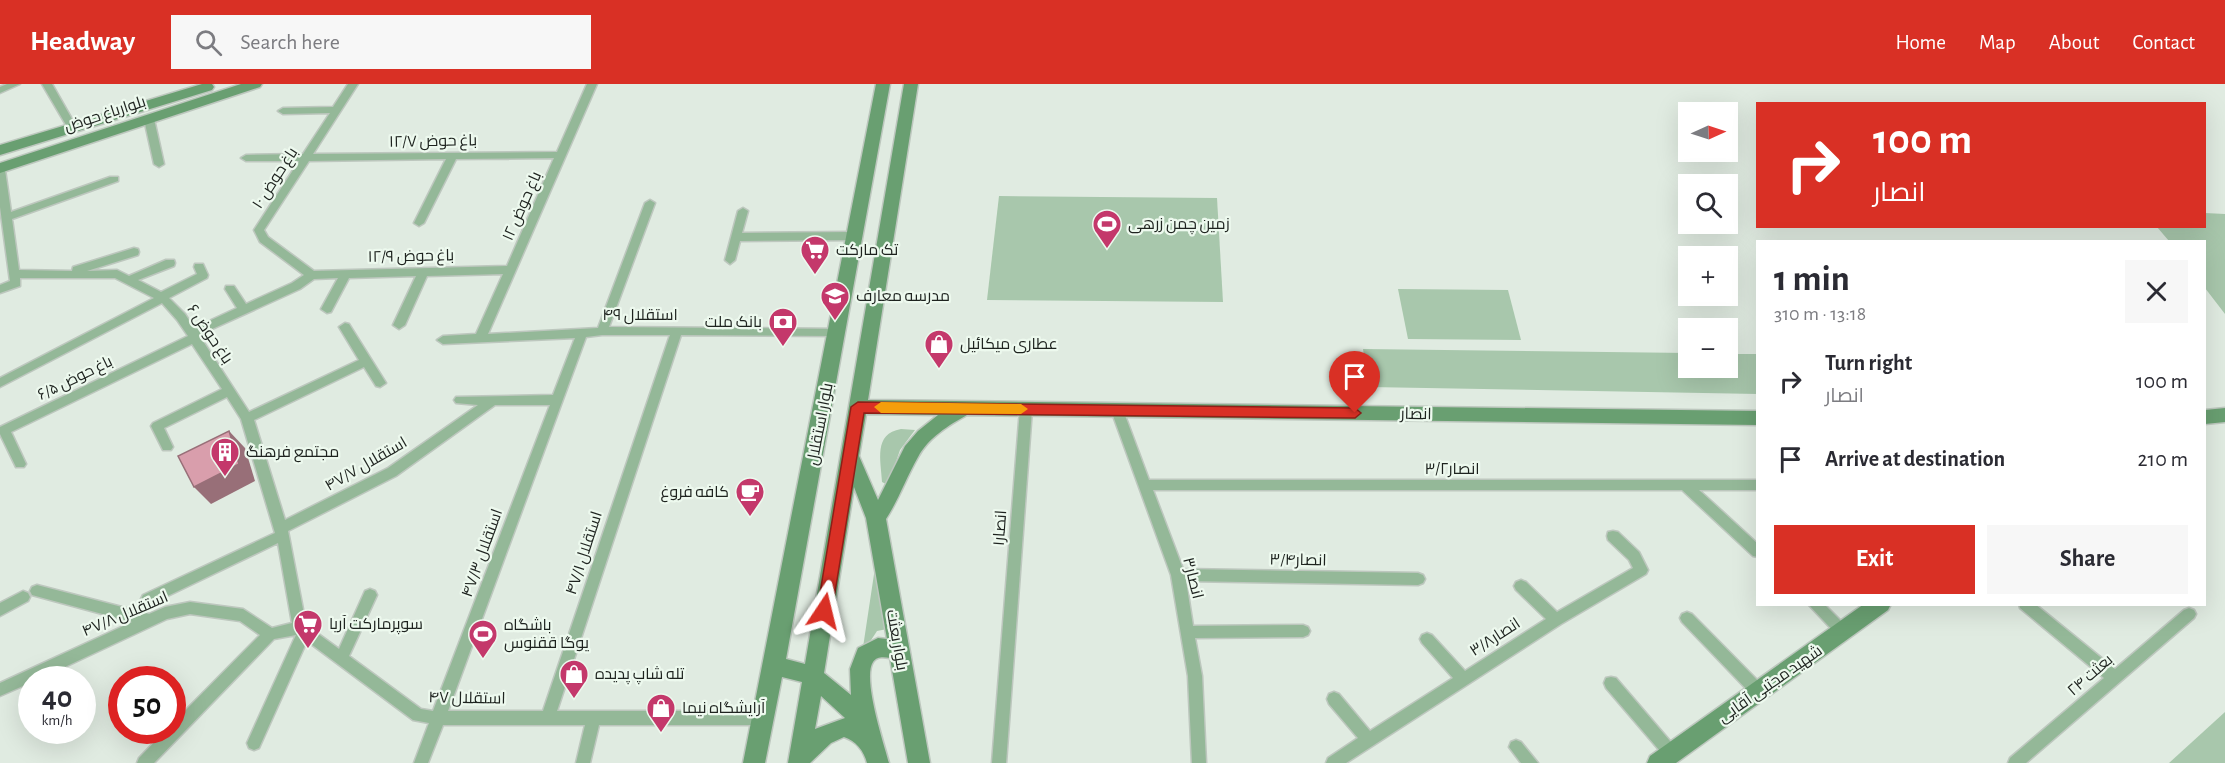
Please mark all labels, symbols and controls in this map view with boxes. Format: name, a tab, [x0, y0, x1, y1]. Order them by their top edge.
search box	[171, 15, 591, 69]
icon: search	[192, 26, 225, 59]
text: Headway	[30, 28, 135, 56]
text: Search here	[240, 31, 340, 53]
text: Home	[1895, 32, 1946, 53]
text: Map	[1979, 32, 2016, 53]
text: About	[2049, 32, 2099, 53]
text: Contact	[2132, 32, 2195, 53]
street label: بلوارباغ حوض	[62, 93, 149, 138]
north arrow	[1678, 102, 1738, 162]
map controls	[1678, 102, 1738, 378]
text: 100 m	[1873, 119, 1972, 161]
icon: right	[1774, 126, 1852, 204]
street label: ۱۲/۷ باغ حوض	[389, 132, 477, 153]
street label: ۱۰ باغ حوض	[249, 145, 303, 213]
street label: ۱۲ باغ حوض	[500, 169, 547, 244]
button: search	[1678, 174, 1738, 234]
text: انصار	[1873, 179, 1926, 206]
sports icon: زمین چمن زرهی	[1091, 208, 1123, 250]
place label: زمین چمن زرهی	[1128, 216, 1230, 235]
supermarket icon: تک مارکت	[799, 234, 831, 276]
place label: تک مارکت	[836, 242, 899, 259]
button: +	[1678, 246, 1738, 306]
street label: ۱۲/۹ باغ حوض	[368, 247, 454, 268]
button: close	[2125, 260, 2188, 323]
text: 1 min	[1774, 261, 1850, 297]
school or university icon: مدرسه معارف	[819, 280, 851, 322]
place label: مدرسه معارف	[856, 288, 950, 305]
street label: ۶ باغ حوض	[182, 301, 236, 368]
text: 310 m · 13:18	[1774, 304, 1866, 324]
bank icon: بانک ملت	[767, 306, 799, 348]
street label: ۴۹ استقلال	[602, 307, 678, 325]
place label: بانک ملت	[705, 314, 762, 331]
button: −	[1678, 318, 1738, 378]
shop icon: عطاری میکائیل	[923, 328, 955, 370]
place label: عطاری میکائیل	[960, 336, 1058, 354]
pin	[1329, 351, 1380, 413]
text: Turn right	[1825, 352, 1912, 374]
street label: ۶/۵ باغ حوض	[35, 353, 116, 406]
icon: arrive	[1338, 360, 1371, 393]
icon: right	[1774, 365, 1807, 398]
text: 100 m	[2136, 370, 2188, 392]
street label: بلوار استقلال	[804, 382, 838, 467]
text: انصار	[1825, 386, 1864, 406]
street label: انصار	[1399, 406, 1432, 423]
street label: ۴۷/۷ استقلال	[322, 434, 411, 496]
building icon: مجتمع فرهنگ	[209, 436, 241, 478]
icon: arrive	[1774, 443, 1807, 476]
place label: مجتمع فرهنگ	[246, 444, 339, 463]
text: Arrive at destination	[1825, 448, 2005, 470]
text: 210 m	[2138, 448, 2188, 470]
street label: انصار۳/۲	[1425, 461, 1480, 478]
cafe icon: کافه فروغ	[734, 476, 766, 518]
place label: کافه فروغ	[661, 484, 729, 503]
street label: ۴۷/۳ استقلال	[459, 507, 507, 600]
street label: ۴۷/۱ استقلال	[563, 509, 607, 597]
street label: انصار۱	[991, 509, 1010, 547]
button: Exit	[1774, 525, 1975, 594]
button: Share	[1987, 525, 2188, 594]
street label: انصار۳/۴	[1269, 552, 1327, 569]
street label: انصار۳	[1179, 556, 1206, 601]
position arrow	[792, 579, 856, 643]
street label: ۴۷/۸ استقلال	[80, 589, 171, 641]
supermarket icon: سوپرمارکت آریا	[292, 608, 324, 650]
street label: بلوار بعثت	[883, 608, 911, 672]
place label: سوپرمارکت آریا	[329, 615, 423, 635]
street label: انصار۳/۸	[1467, 615, 1524, 660]
place label: باشگاه یوگا ققنوس	[504, 616, 590, 653]
sports icon: باشگاه یوگا ققنوس	[467, 618, 499, 660]
street label: شهید مجتبی آقایی	[1714, 641, 1826, 727]
street label: بعثت ۲۴	[2064, 651, 2116, 699]
shop icon: تله شاپ پدیده	[558, 658, 590, 700]
place label: تله شاپ پدیده	[595, 665, 685, 685]
speed limit sign: 50	[108, 666, 186, 744]
text: 40	[42, 683, 72, 713]
street label: ۴۷ استقلال	[428, 689, 506, 709]
shop icon: آرایشگاه نیما	[645, 692, 677, 734]
place label: آرایشگاه نیما	[682, 699, 766, 717]
text: km/h	[42, 713, 72, 728]

